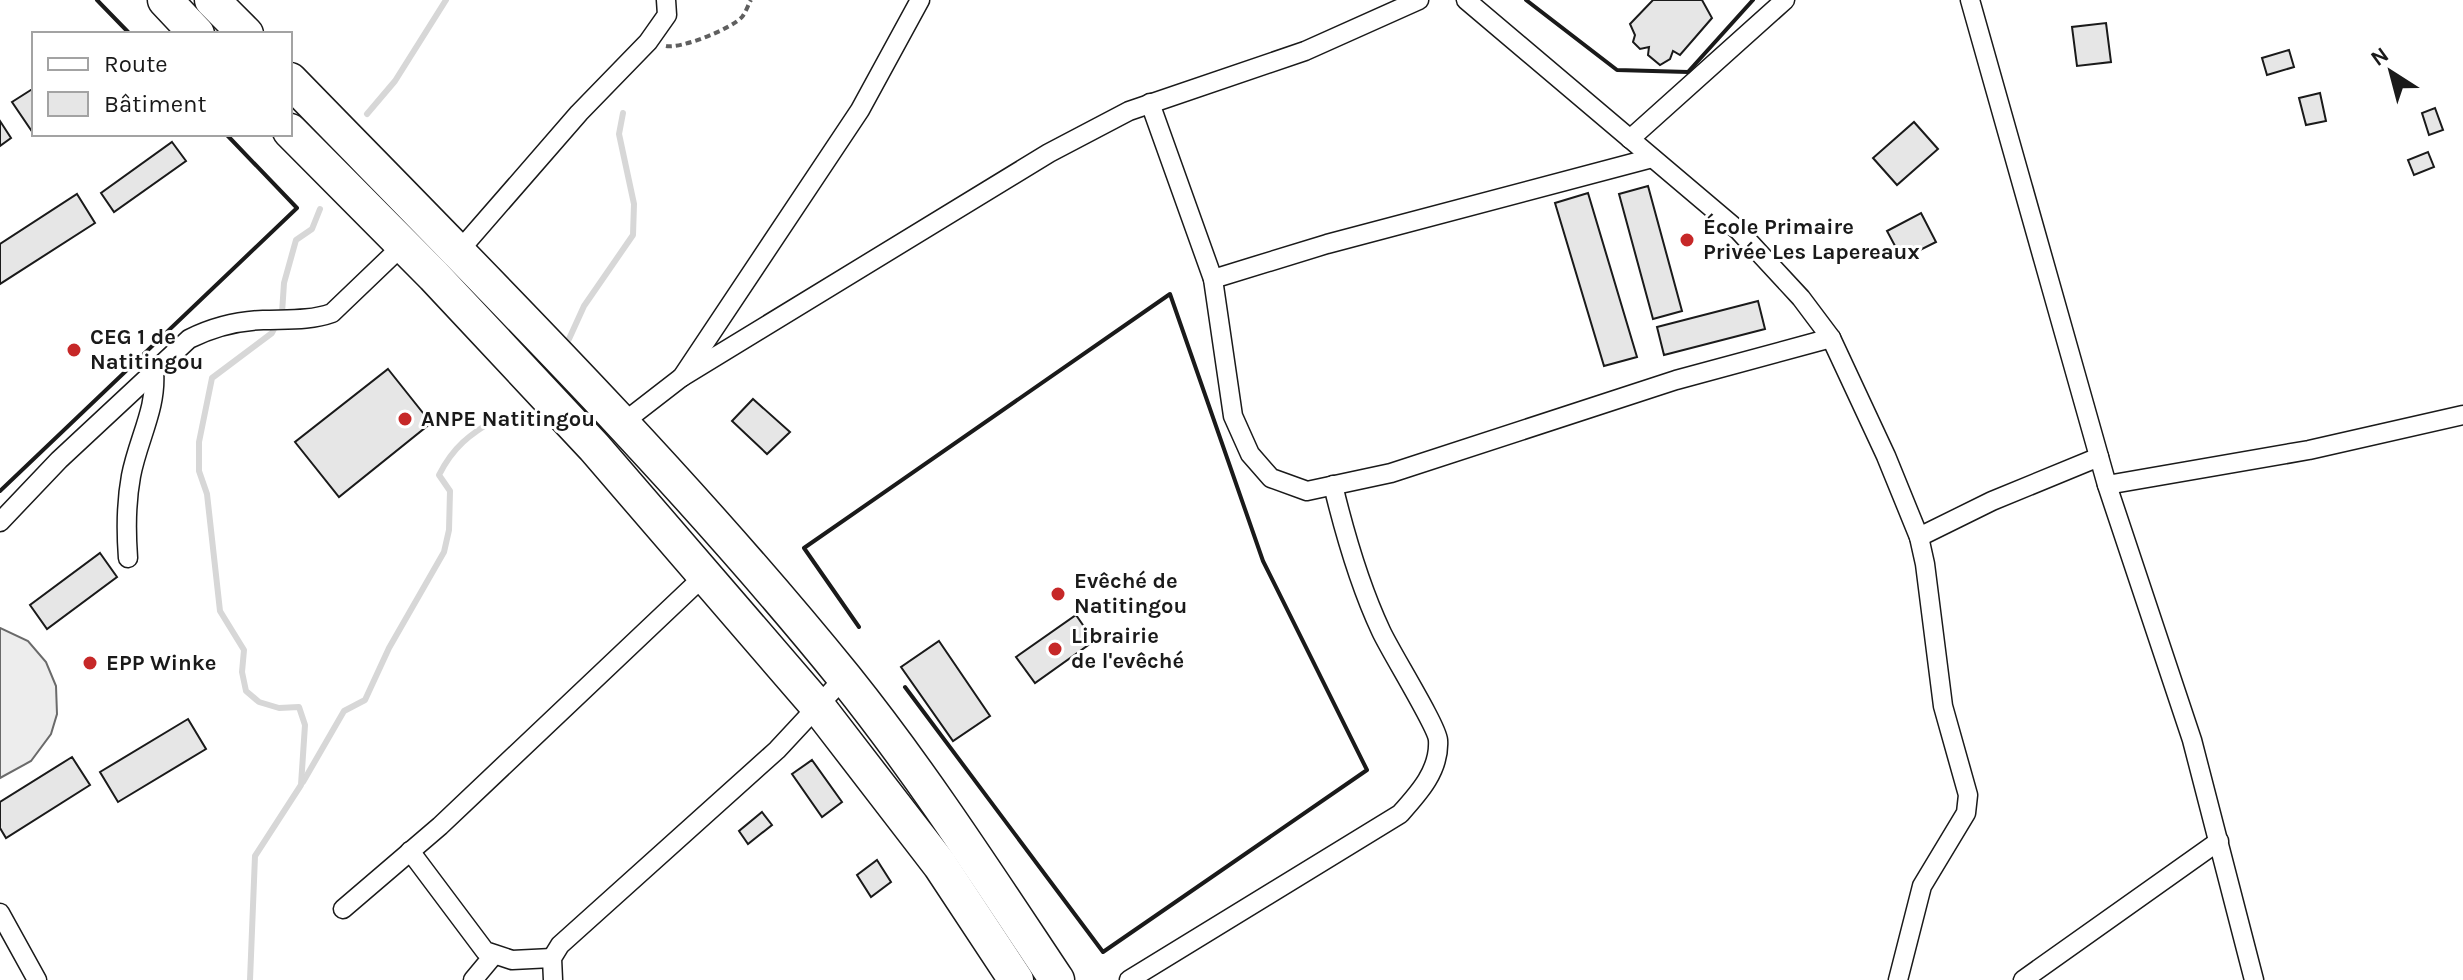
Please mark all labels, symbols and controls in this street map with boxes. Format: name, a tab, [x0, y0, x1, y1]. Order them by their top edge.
legend	[32, 32, 292, 136]
north arrow	[2351, 32, 2431, 112]
text: N	[2366, 41, 2394, 72]
text: Route	[104, 50, 168, 78]
text: Bâtiment	[104, 90, 207, 118]
place label: École Primaire Privée Les Lapereaux	[1703, 213, 1920, 265]
marker: École Primaire Privée Les Lapereaux	[1678, 231, 1696, 249]
place label: CEG 1 de Natitingou	[90, 324, 203, 375]
marker: CEG 1 de Natitingou	[65, 341, 83, 359]
place label: ANPE Natitingou	[421, 406, 595, 432]
marker: ANPE Natitingou	[396, 410, 414, 428]
place label: Evêché de Natitingou	[1074, 568, 1187, 619]
marker: Evêché de Natitingou	[1049, 585, 1067, 603]
place label: Librairie de l'evêché	[1071, 623, 1184, 674]
marker: Librairie de l'evêché	[1046, 640, 1064, 658]
place label: EPP Winke	[106, 650, 216, 676]
marker: EPP Winke	[81, 654, 99, 672]

